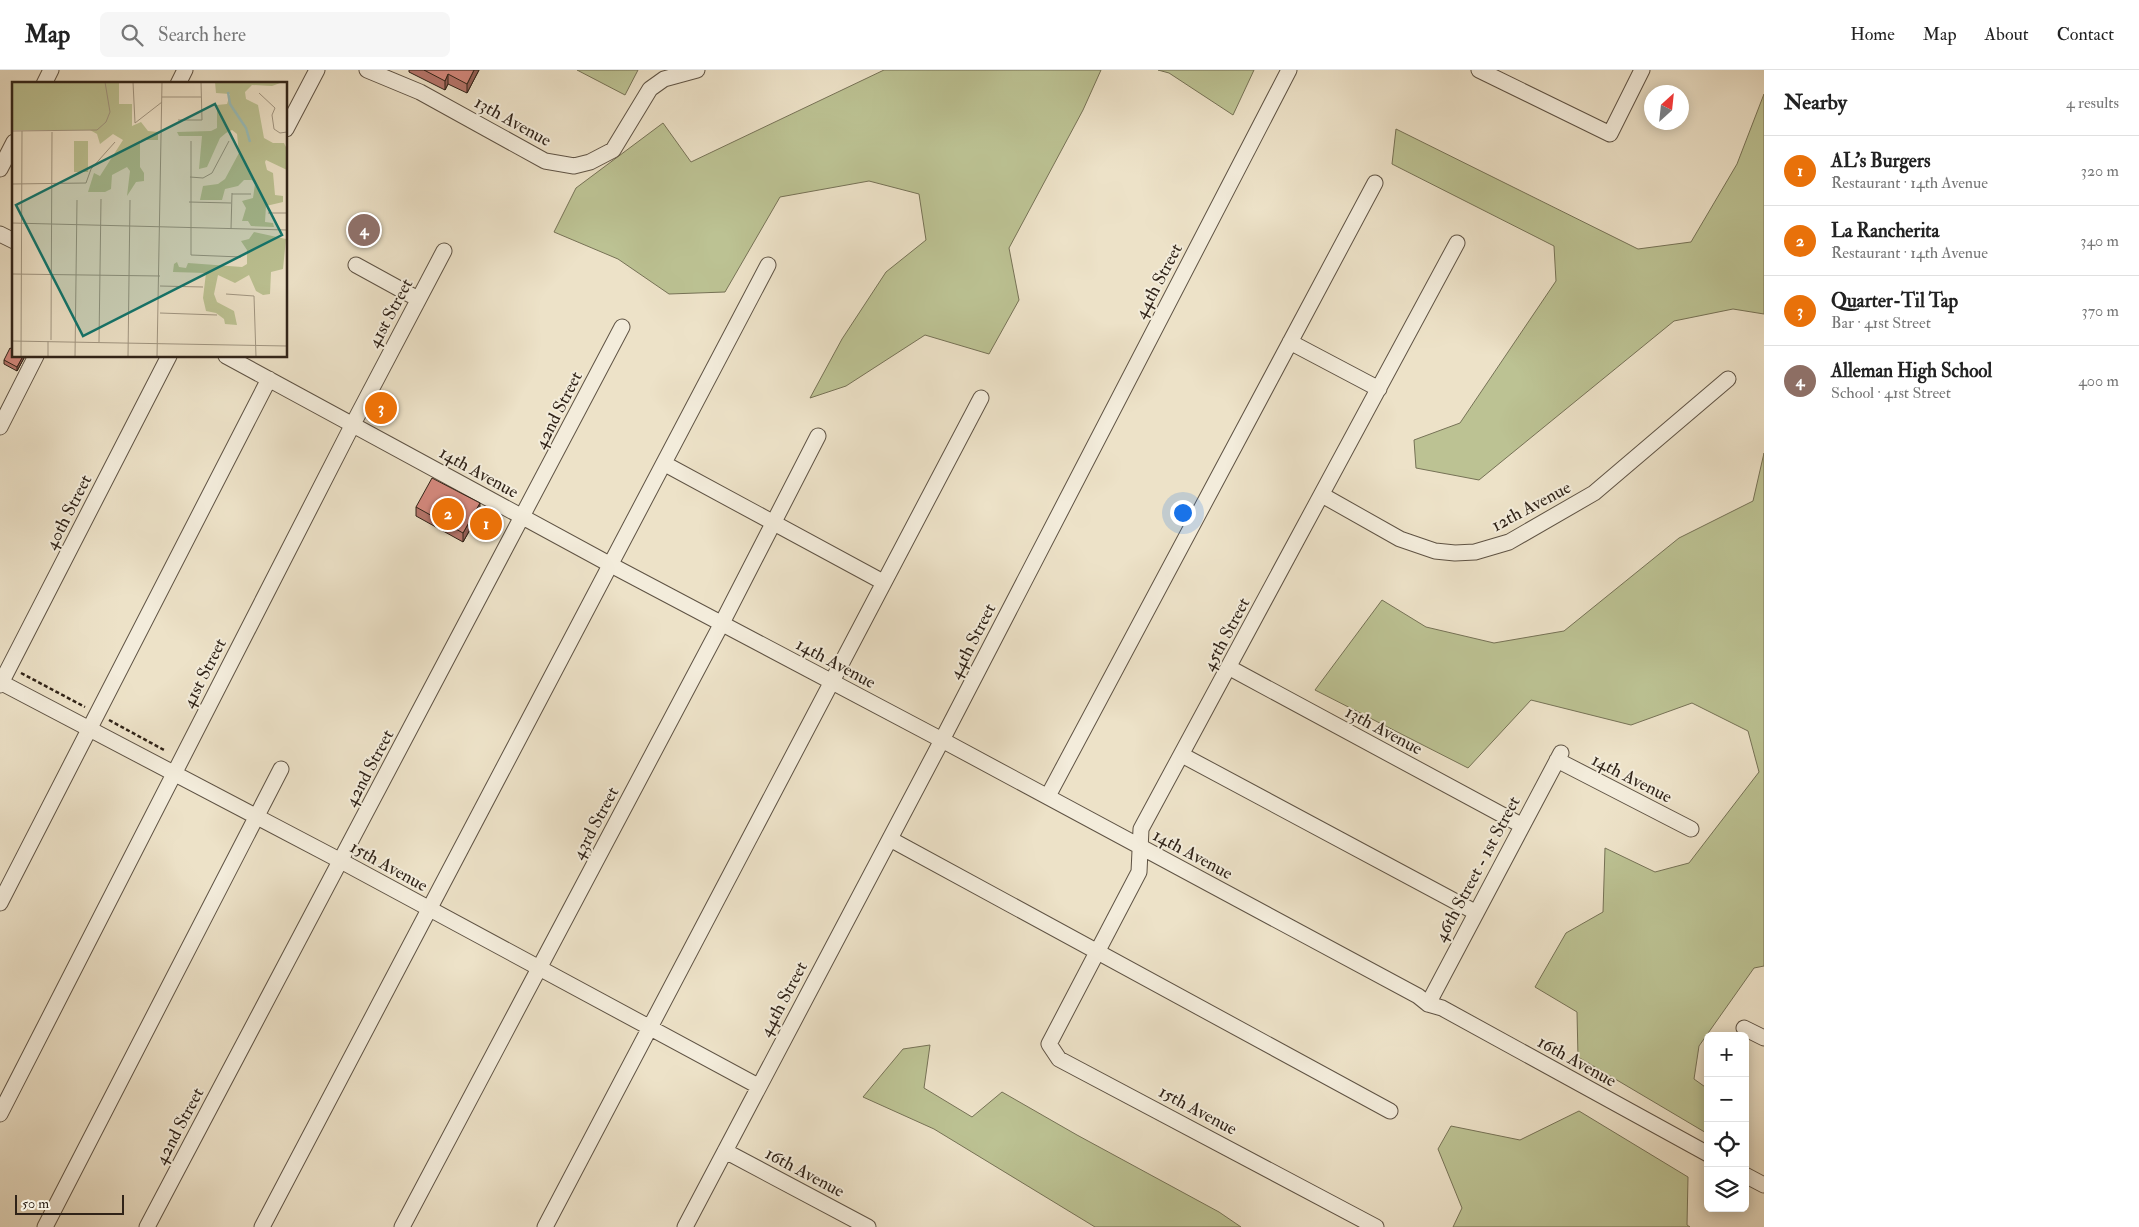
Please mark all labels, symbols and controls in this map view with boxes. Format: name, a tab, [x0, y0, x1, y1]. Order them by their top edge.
search box	[100, 12, 450, 57]
text: Map	[25, 19, 70, 50]
icon: search	[118, 21, 146, 49]
text: Search here	[158, 23, 246, 47]
text: Home	[1850, 23, 1895, 46]
text: Map	[1923, 23, 1957, 46]
text: About	[1985, 23, 2029, 46]
text: Contact	[2057, 23, 2114, 46]
inset map	[12, 82, 288, 358]
north arrow	[1644, 85, 1689, 130]
text: Nearby	[1784, 89, 1847, 116]
street label: 13th Avenue	[470, 91, 556, 152]
text: 4 results	[2066, 93, 2119, 113]
text: AL’s Burgers	[1831, 149, 1930, 173]
text: 1	[1797, 161, 1803, 181]
text: 320 m	[2081, 161, 2119, 181]
text: Restaurant · 14th Avenue	[1831, 173, 1988, 193]
pin: 4	[348, 211, 380, 249]
text: La Rancherita	[1831, 219, 1939, 243]
text: 2	[1796, 231, 1804, 251]
text: 340 m	[2080, 231, 2119, 251]
street label: 44th Street	[1129, 240, 1188, 323]
text: Restaurant · 14th Avenue	[1831, 243, 1988, 263]
street label: 41st Street	[363, 274, 418, 352]
text: Quarter-Til Tap	[1831, 289, 1958, 313]
text: 3	[1797, 301, 1803, 321]
text: 370 m	[2082, 301, 2119, 321]
text: Bar · 41st Street	[1831, 313, 1931, 333]
text: Alleman High School	[1831, 359, 1992, 383]
street label: 42nd Street	[529, 367, 588, 453]
text: 4	[1796, 371, 1804, 391]
text: 400 m	[2078, 371, 2119, 391]
text: School · 41st Street	[1831, 383, 1951, 403]
pin: 3	[365, 389, 397, 427]
street label: 14th Avenue	[435, 441, 523, 504]
street label: 40th Street	[40, 471, 97, 554]
street label: 12th Avenue	[1488, 476, 1575, 537]
pin: 2	[432, 495, 464, 533]
your location	[1170, 500, 1196, 526]
pin: 1	[470, 505, 502, 543]
street label: 45th Street	[1197, 593, 1255, 675]
street label: 44th Street	[944, 599, 1001, 683]
street label: 14th Avenue	[792, 633, 880, 694]
street label: 41st Street	[177, 634, 232, 712]
street label: 13th Avenue	[1341, 700, 1427, 761]
street label: 42nd Street	[340, 726, 399, 811]
street label: 14th Avenue	[1588, 748, 1676, 809]
street label: 43rd Street	[567, 783, 624, 864]
street label: 46th Street - 1st Street	[1429, 792, 1526, 946]
street label: 14th Avenue	[1149, 824, 1237, 885]
street label: 15th Avenue	[346, 836, 432, 897]
street label: 44th Street	[754, 958, 813, 1041]
street label: 16th Avenue	[1533, 1030, 1621, 1093]
map controls	[1704, 1032, 1749, 1212]
button: +	[1704, 1032, 1749, 1077]
button: −	[1704, 1077, 1749, 1122]
street label: 15th Avenue	[1155, 1080, 1241, 1141]
street label: 42nd Street	[150, 1084, 209, 1169]
button: locate	[1704, 1122, 1749, 1167]
street label: 16th Avenue	[761, 1142, 849, 1203]
button: layers	[1704, 1167, 1749, 1212]
scale bar	[15, 1192, 124, 1215]
text: 50 m	[22, 1195, 49, 1212]

